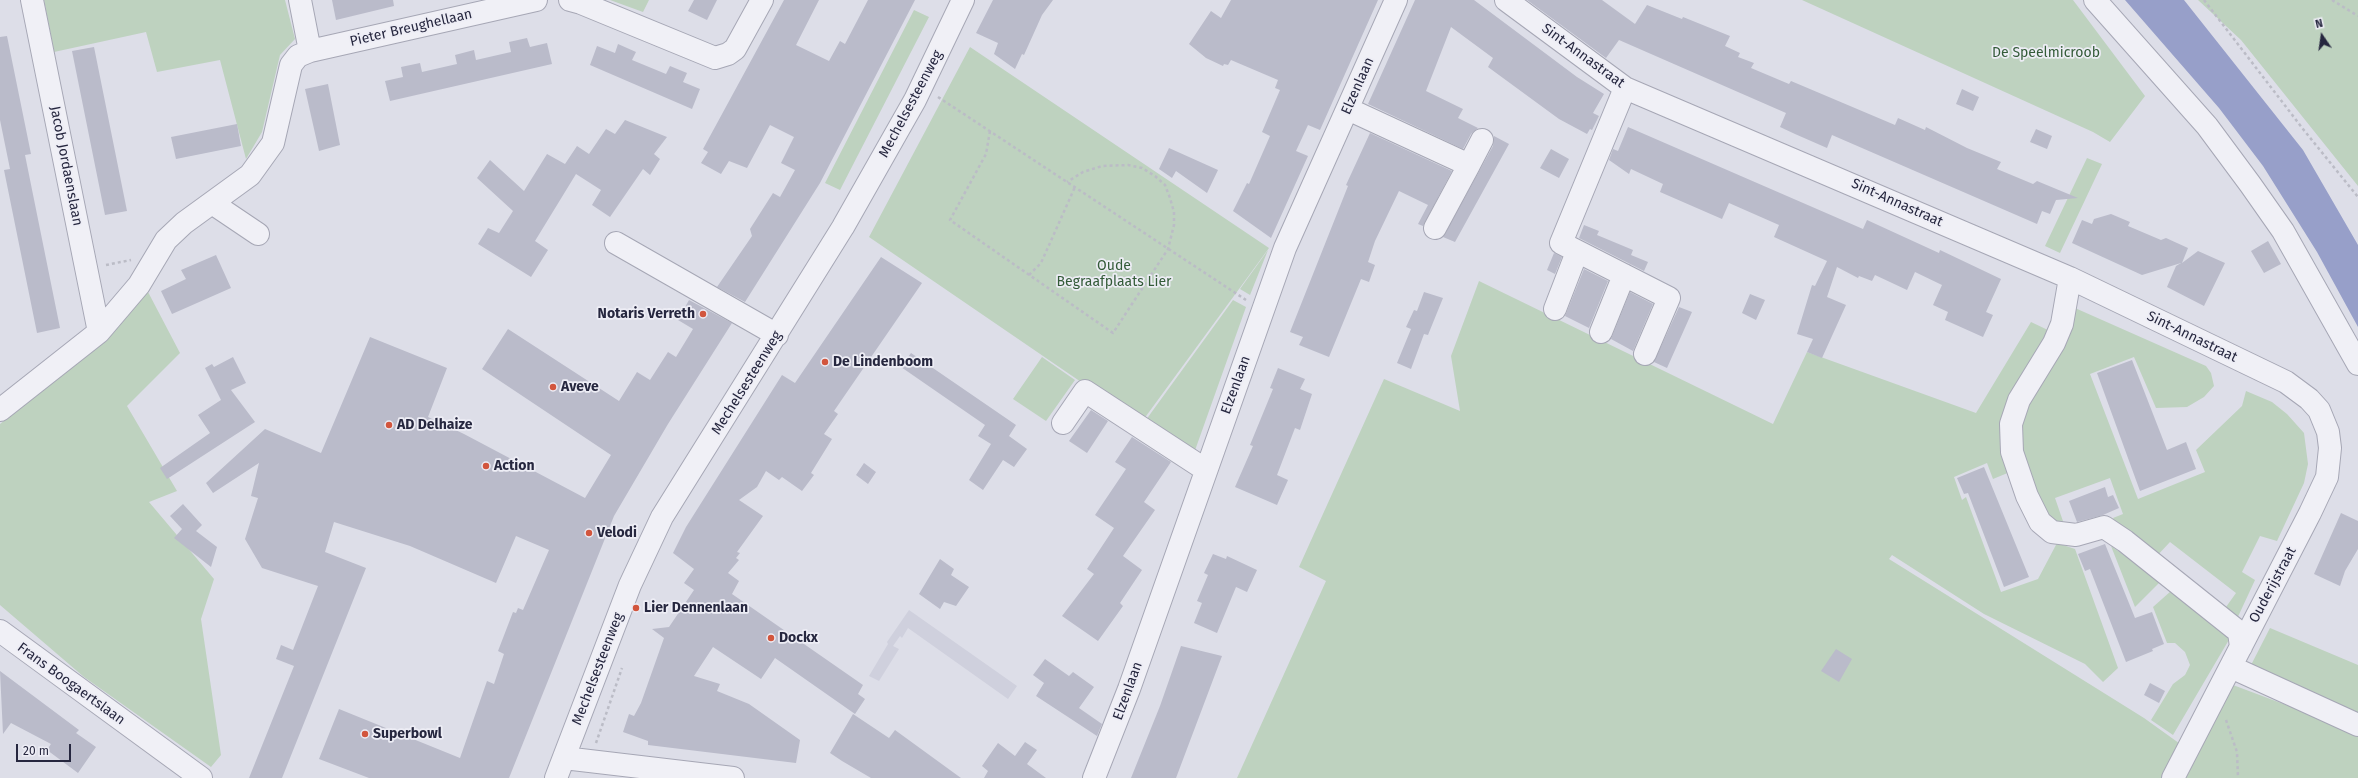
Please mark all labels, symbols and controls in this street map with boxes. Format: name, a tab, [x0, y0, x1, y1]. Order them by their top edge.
street label: Pieter Breughellaan	[348, 6, 474, 50]
north arrow	[2302, 16, 2342, 56]
text: N	[2314, 17, 2324, 31]
street label: Sint-Annastraat	[1538, 20, 1628, 92]
park label: De Speelmicroob	[1992, 45, 2100, 61]
street label: Mechelsesteenweg	[876, 47, 946, 161]
street label: Elzenlaan	[1338, 55, 1378, 117]
street label: Jacob Jordaenslaan	[46, 105, 86, 227]
street label: Sint-Annastraat	[1849, 175, 1945, 231]
park label: Oude Begraafplaats Lier	[1057, 258, 1171, 290]
place label: Notaris Verreth	[598, 306, 695, 322]
street label: Sint-Annastraat	[2144, 308, 2240, 366]
marker: Notaris Verreth	[698, 309, 708, 319]
street label: Mechelsesteenweg	[708, 328, 786, 438]
place label: De Lindenboom	[833, 354, 933, 370]
street label: Elzenlaan	[1218, 354, 1254, 416]
marker: De Lindenboom	[820, 357, 830, 367]
place label: Aveve	[561, 379, 599, 395]
marker: Aveve	[548, 382, 558, 392]
place label: AD Delhaize	[397, 417, 472, 433]
marker: AD Delhaize	[384, 420, 394, 430]
place label: Action	[494, 458, 535, 474]
marker: Action	[481, 461, 491, 471]
place label: Velodi	[597, 525, 637, 541]
marker: Velodi	[584, 528, 594, 538]
street label: Ouderijstraat	[2246, 544, 2300, 626]
place label: Lier Dennenlaan	[644, 600, 748, 616]
marker: Lier Dennenlaan	[631, 603, 641, 613]
street label: Mechelsesteenweg	[569, 610, 627, 728]
place label: Dockx	[779, 630, 818, 646]
marker: Dockx	[766, 633, 776, 643]
street label: Frans Boogaertslaan	[14, 639, 128, 729]
street label: Elzenlaan	[1110, 660, 1146, 722]
place label: Superbowl	[373, 726, 442, 742]
marker: Superbowl	[360, 729, 370, 739]
scale bar	[18, 736, 73, 762]
text: 20 m	[23, 744, 49, 758]

